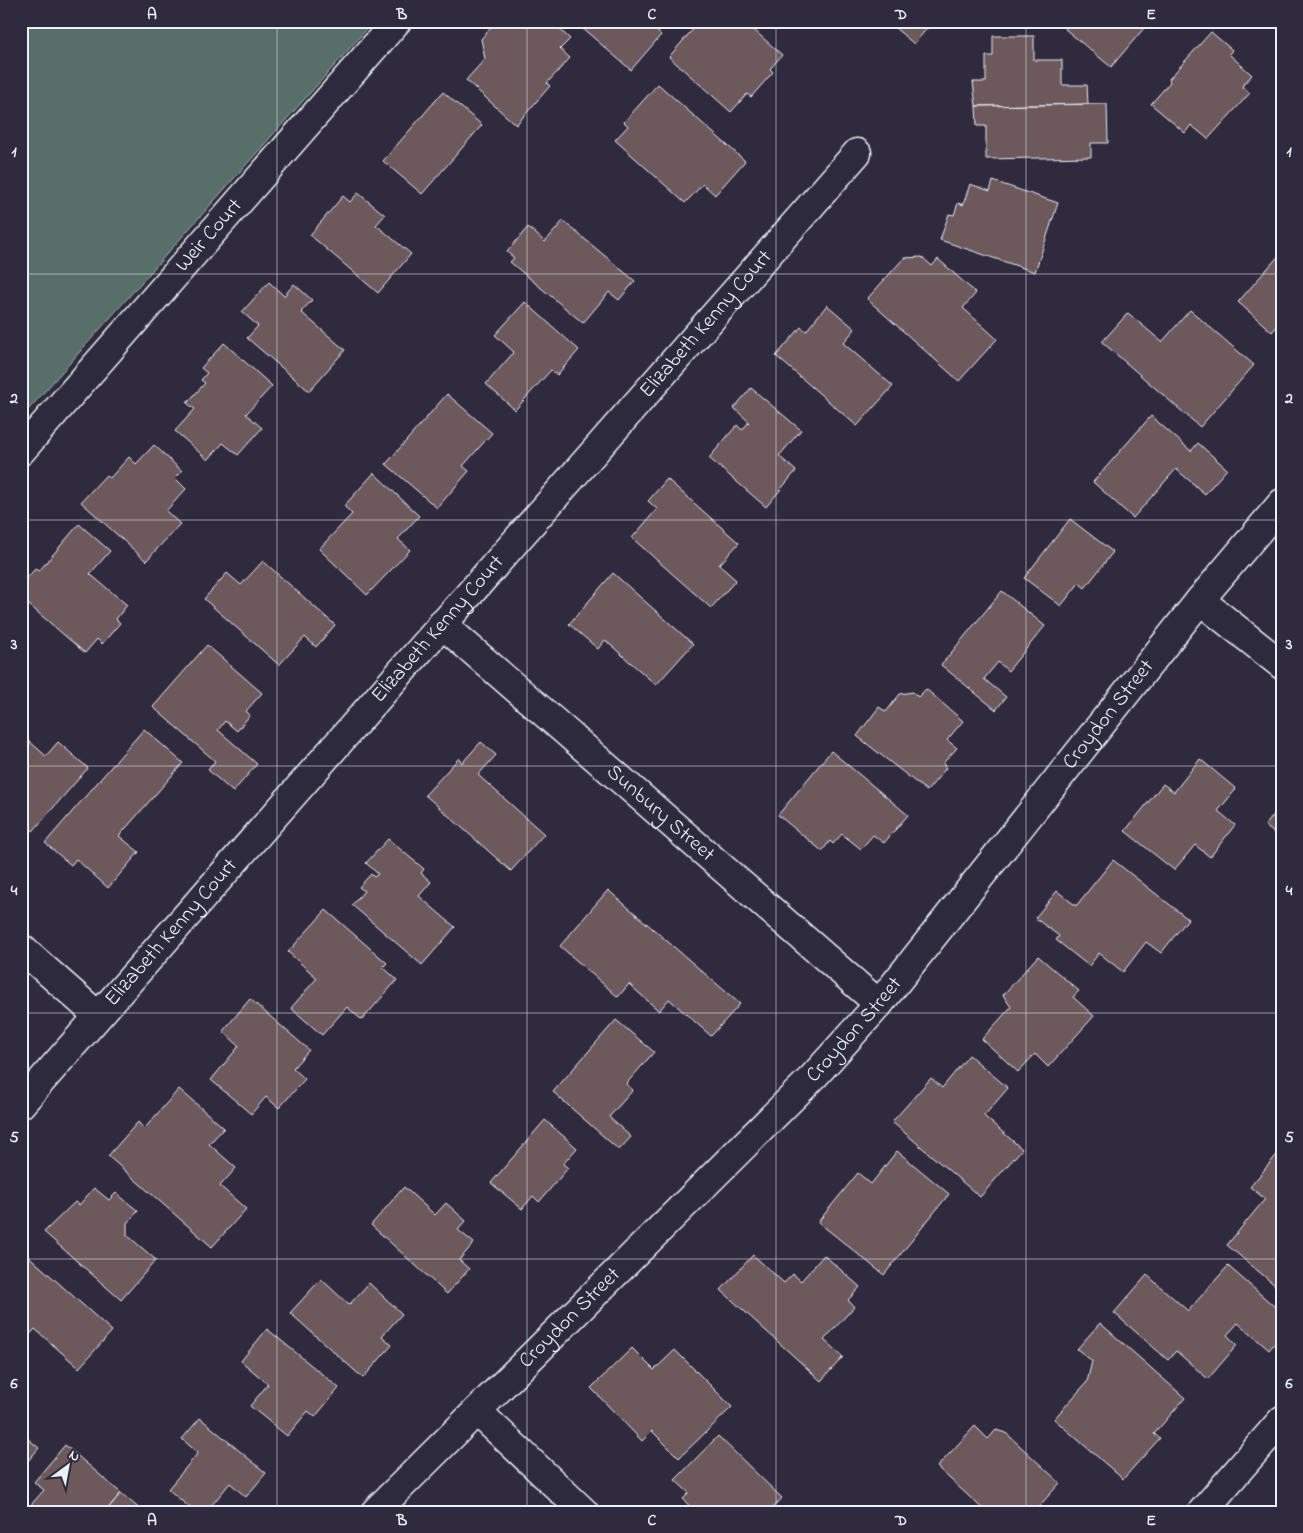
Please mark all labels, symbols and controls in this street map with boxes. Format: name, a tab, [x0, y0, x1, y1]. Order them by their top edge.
text: A	[147, 3, 157, 27]
text: B	[396, 3, 408, 27]
text: C	[648, 3, 657, 27]
text: D	[894, 3, 907, 27]
text: E	[1146, 3, 1156, 27]
text: 1	[11, 140, 17, 164]
text: 1	[1286, 140, 1292, 164]
street label: Weir Court	[169, 192, 250, 279]
street label: Elizabeth Kenny Court	[633, 244, 780, 405]
text: 2	[9, 387, 18, 411]
text: 2	[1284, 387, 1293, 411]
street label: Elizabeth Kenny Court	[365, 549, 512, 710]
text: 3	[10, 633, 18, 657]
text: 3	[1285, 633, 1293, 657]
street label: Croydon Street	[1056, 654, 1162, 776]
street label: Sunbury Street	[599, 758, 721, 869]
street label: Elizabeth Kenny Court	[98, 852, 245, 1013]
text: 4	[10, 879, 18, 903]
text: 4	[1285, 879, 1293, 903]
street label: Croydon Street	[800, 971, 910, 1090]
text: 5	[9, 1126, 19, 1150]
text: 5	[1284, 1126, 1294, 1150]
street label: Croydon Street	[513, 1261, 628, 1376]
text: 6	[9, 1372, 18, 1396]
text: 6	[1284, 1372, 1293, 1396]
north arrow	[42, 1440, 92, 1490]
text: N	[65, 1445, 84, 1468]
text: A	[147, 1509, 157, 1533]
text: B	[396, 1509, 408, 1533]
text: C	[648, 1509, 657, 1533]
text: D	[894, 1509, 907, 1533]
text: E	[1146, 1509, 1156, 1533]

